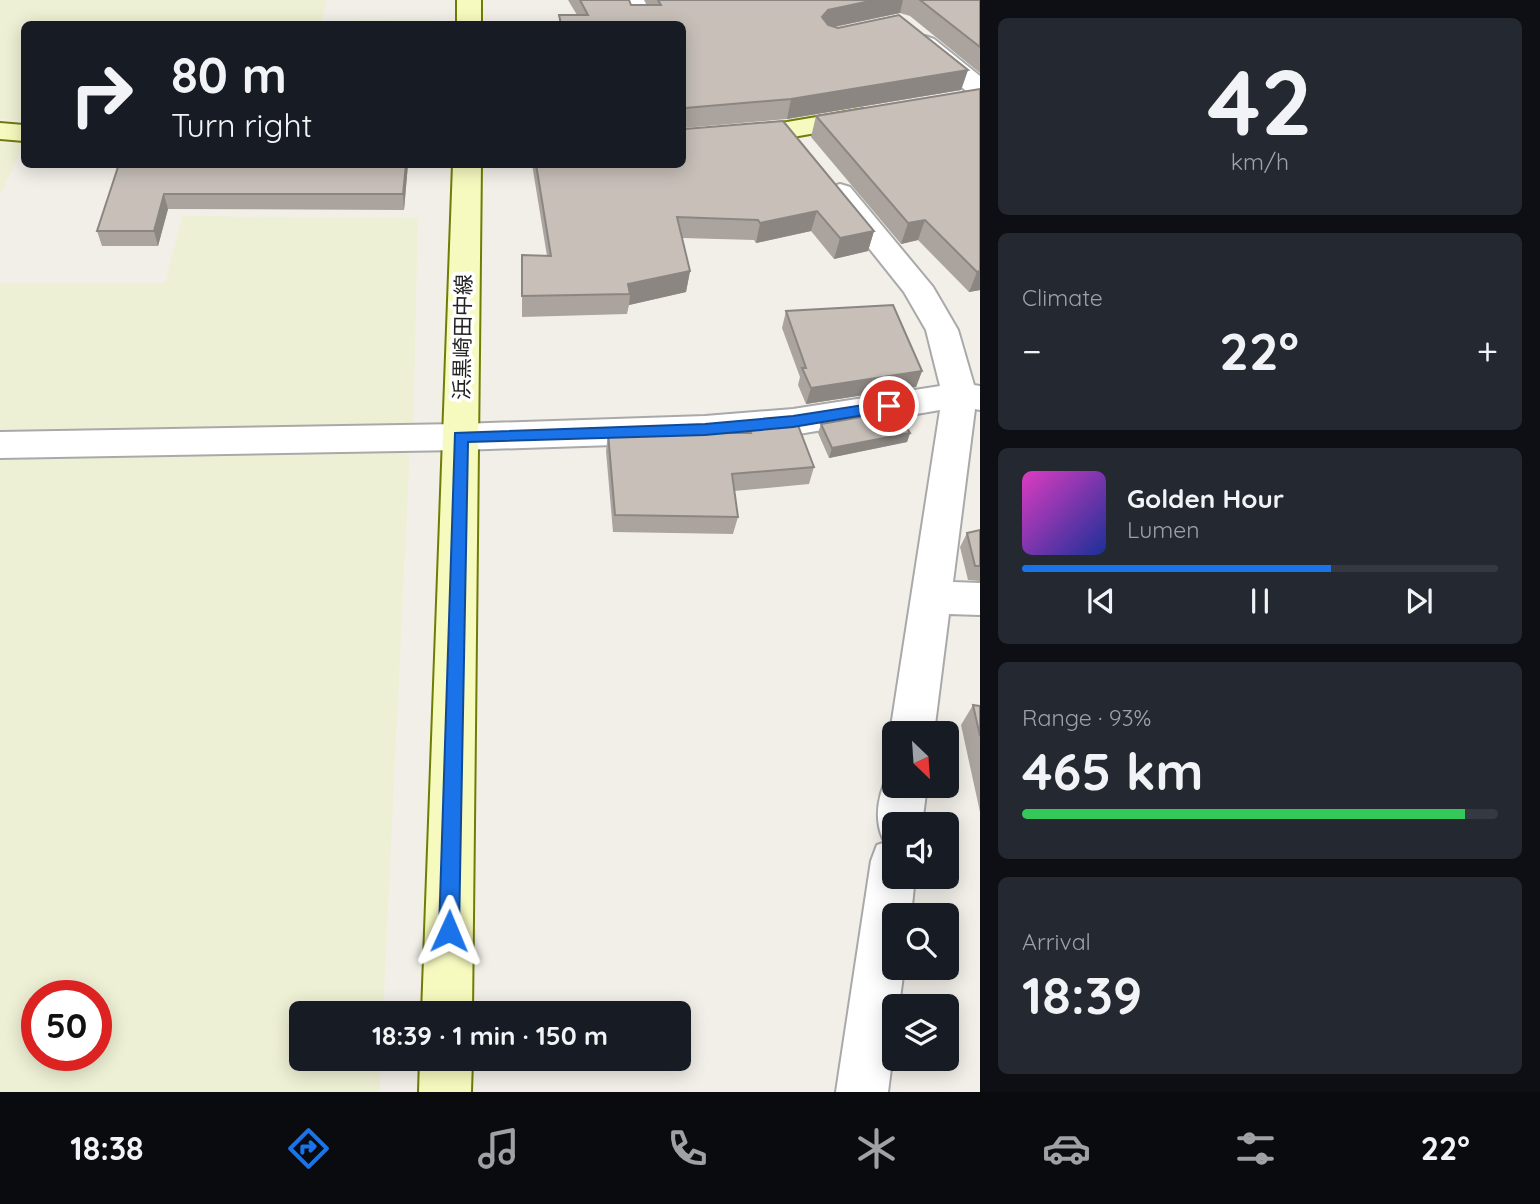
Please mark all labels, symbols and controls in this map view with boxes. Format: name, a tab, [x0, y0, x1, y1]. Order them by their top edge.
text: 80 m	[171, 44, 287, 105]
text: 42	[1207, 44, 1313, 158]
icon: right	[56, 49, 147, 140]
text: Turn right	[171, 105, 312, 145]
text: km/h	[1231, 147, 1289, 176]
street label: 浜黒崎田中線	[448, 274, 476, 400]
text: Climate	[1022, 283, 1103, 312]
text: 22°	[1219, 318, 1299, 383]
text: −	[1022, 327, 1042, 375]
text: +	[1477, 327, 1498, 375]
pin	[859, 376, 919, 436]
icon: arrive	[870, 387, 908, 425]
text: Golden Hour	[1127, 482, 1284, 515]
text: Lumen	[1127, 515, 1200, 544]
icon: previous	[1082, 582, 1120, 620]
icon: pause	[1241, 582, 1279, 620]
icon: next	[1400, 582, 1438, 620]
text: Range · 93%	[1022, 703, 1151, 732]
north arrow	[882, 721, 959, 798]
map controls	[882, 721, 959, 1071]
text: 465 km	[1022, 738, 1203, 803]
button: sound	[882, 812, 959, 889]
position arrow	[412, 894, 486, 968]
button: search	[882, 903, 959, 980]
text: Arrival	[1022, 927, 1091, 956]
text: 18:39	[1022, 962, 1142, 1027]
speed limit sign: 50	[21, 980, 112, 1071]
button: layers	[882, 994, 959, 1071]
text: 18:39 · 1 min · 150 m	[372, 1019, 608, 1052]
icon: directions	[284, 1124, 333, 1173]
icon: music	[474, 1124, 523, 1173]
icon: phone	[663, 1124, 712, 1173]
icon: climate	[852, 1124, 901, 1173]
icon: car	[1042, 1124, 1091, 1173]
icon: filters	[1231, 1124, 1280, 1173]
text: 18:38	[70, 1128, 144, 1168]
text: 22°	[1421, 1128, 1470, 1168]

